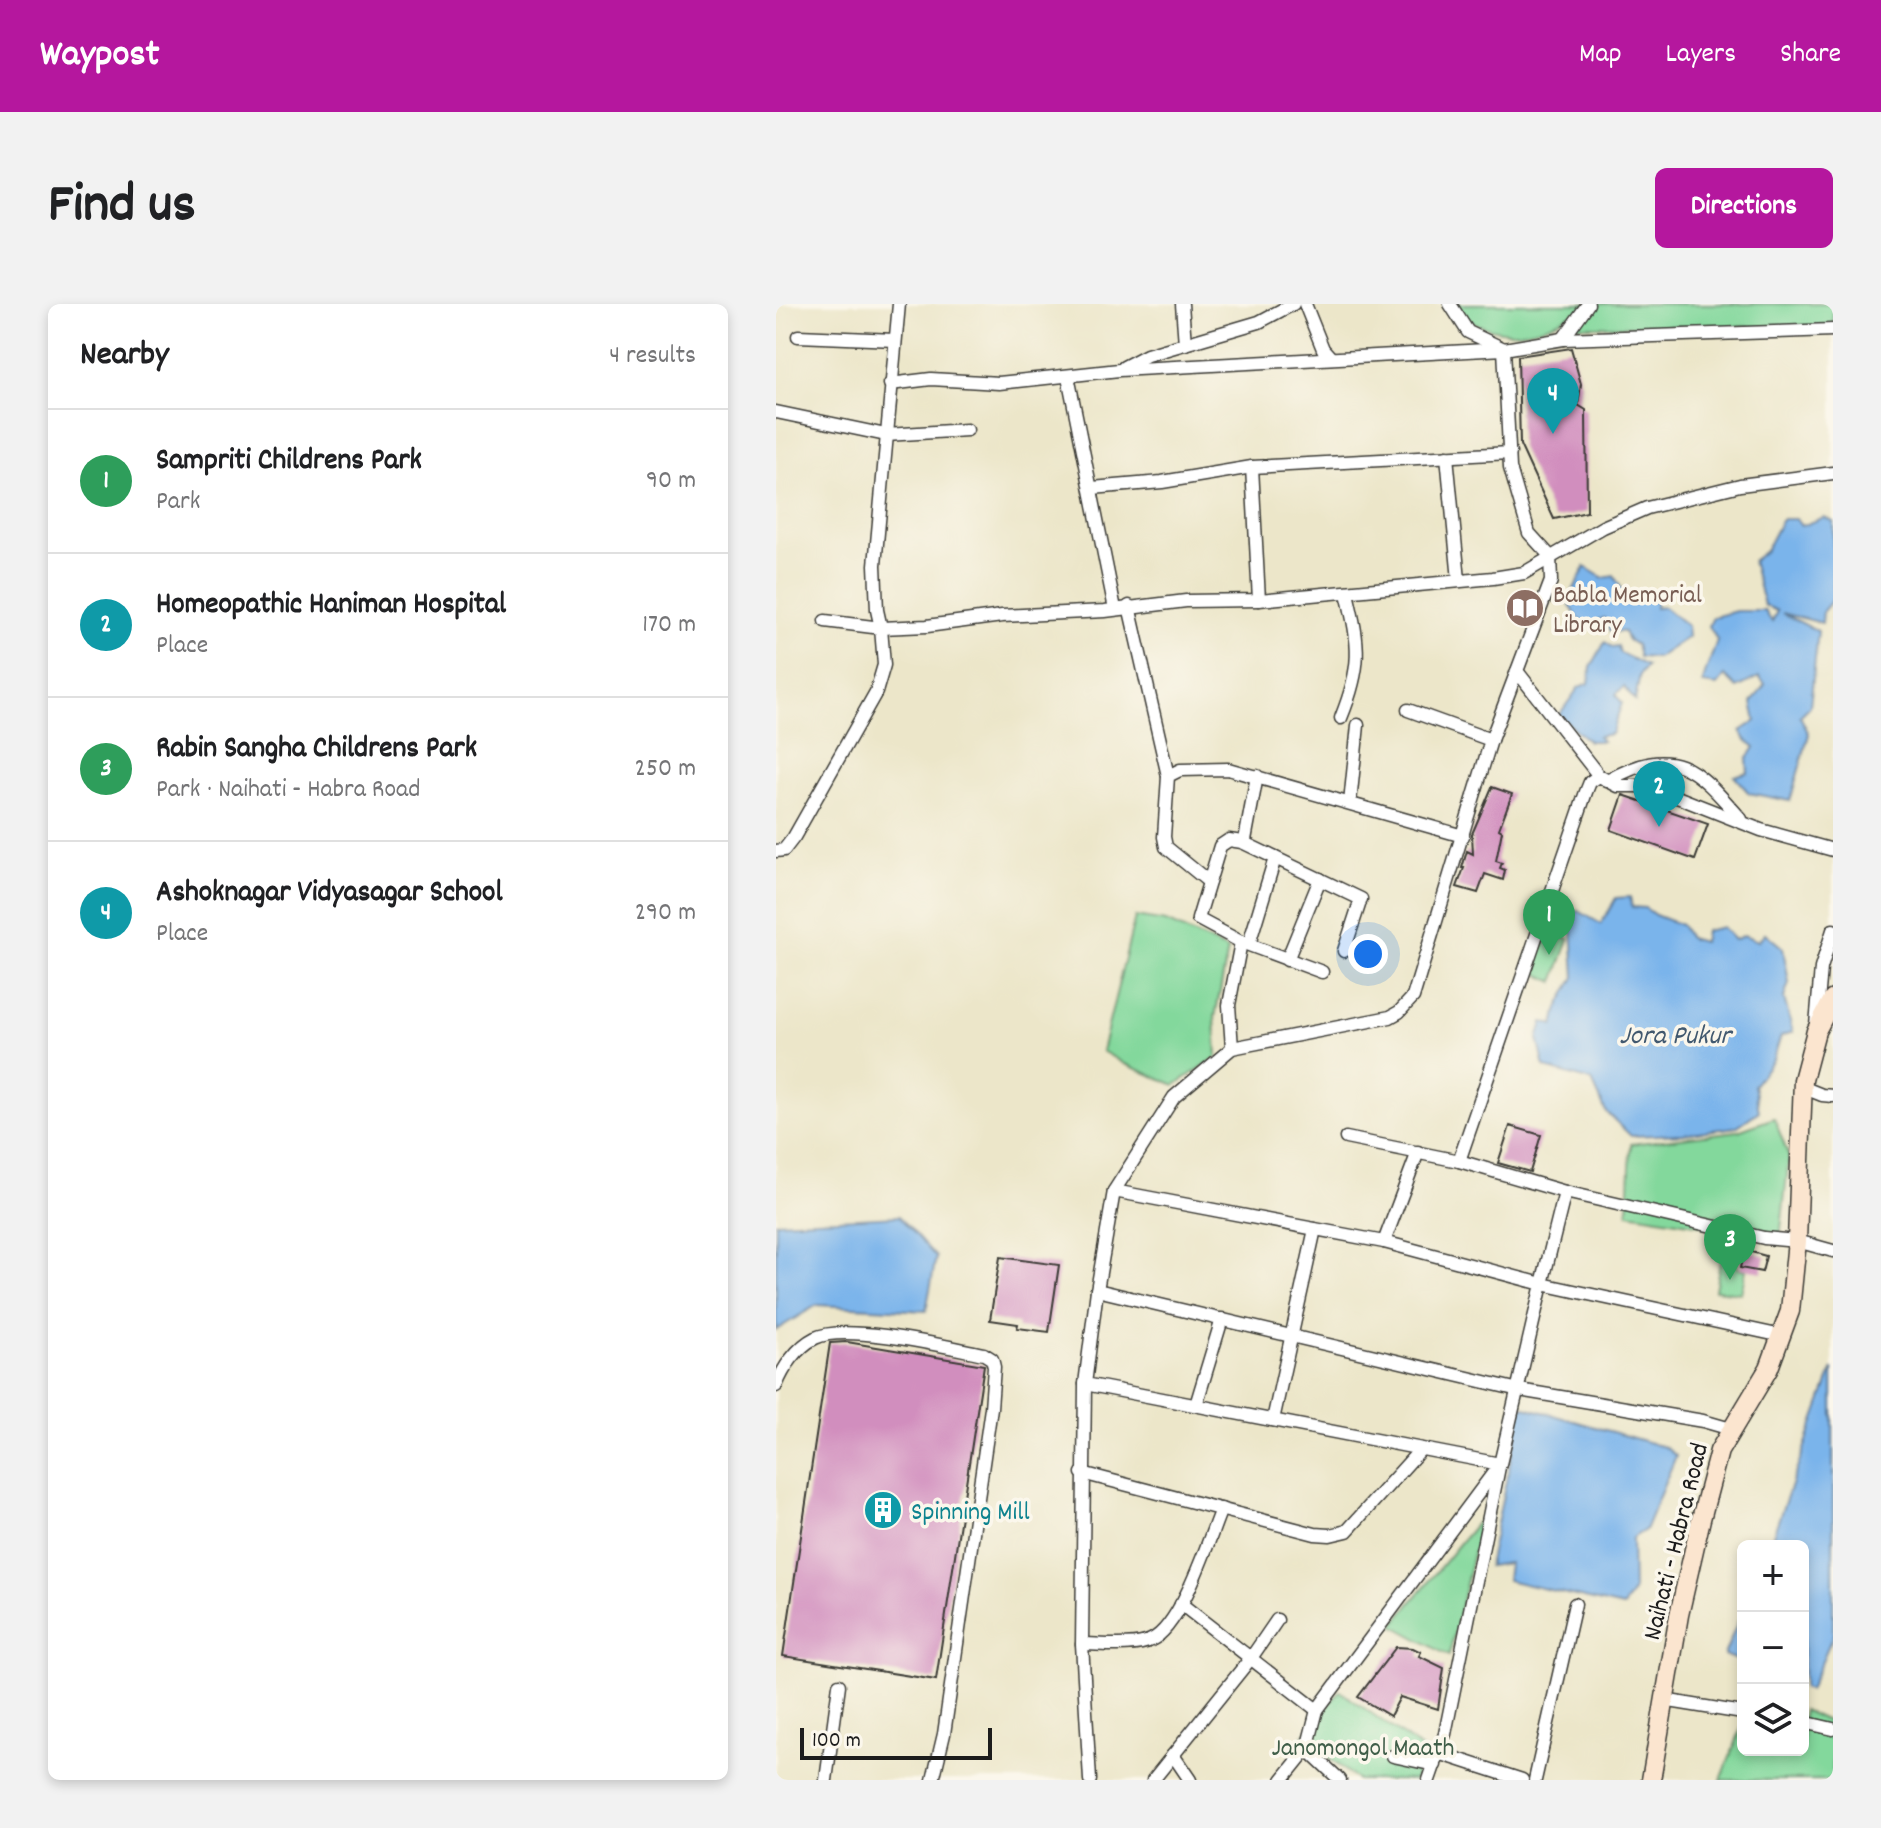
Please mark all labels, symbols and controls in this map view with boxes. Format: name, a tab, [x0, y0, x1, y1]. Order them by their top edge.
text: Waypost	[40, 29, 159, 84]
text: Map	[1579, 36, 1622, 76]
text: Layers	[1666, 36, 1736, 76]
text: Share	[1780, 36, 1841, 76]
text: Find us	[48, 168, 196, 248]
button: Directions	[1655, 168, 1833, 248]
text: Nearby	[80, 332, 169, 381]
text: 4 results	[609, 338, 696, 375]
pin: 4	[1527, 368, 1579, 434]
text: Sampriti Childrens Park	[156, 441, 422, 484]
text: 1	[103, 463, 109, 500]
text: 90 m	[646, 463, 696, 500]
text: Park	[156, 484, 200, 521]
place label: Babla Memorial Library	[1553, 578, 1702, 645]
text: Homeopathic Haniman Hospital	[156, 585, 506, 628]
library icon: Babla Memorial Library	[1504, 587, 1546, 629]
text: 2	[100, 607, 112, 644]
text: 170 m	[642, 607, 696, 644]
text: Place	[156, 628, 208, 665]
text: Rabin Sangha Childrens Park	[156, 729, 477, 772]
text: 3	[100, 751, 112, 788]
text: 250 m	[635, 751, 696, 788]
pin: 2	[1633, 761, 1685, 827]
text: Park · Naihati - Habra Road	[156, 772, 420, 809]
text: Ashoknagar Vidyasagar School	[156, 873, 503, 916]
pin: 1	[1523, 889, 1575, 955]
text: 4	[101, 895, 111, 932]
text: 290 m	[635, 895, 696, 932]
text: Place	[156, 916, 208, 953]
your location	[1348, 934, 1388, 974]
water label: Jora Pukur	[1619, 1018, 1734, 1058]
pin: 3	[1704, 1214, 1756, 1280]
street label: Naihati - Habra Road	[1635, 1439, 1720, 1644]
building icon: Spinning Mill	[862, 1489, 904, 1531]
place label: Spinning Mill	[911, 1495, 1030, 1532]
map controls	[1737, 1540, 1809, 1756]
button: +	[1737, 1540, 1809, 1612]
button: −	[1737, 1612, 1809, 1684]
button: layers	[1737, 1684, 1809, 1756]
scale bar	[800, 1724, 992, 1760]
text: 100 m	[812, 1726, 861, 1757]
park label: Janomongol Maath	[1272, 1731, 1454, 1768]

